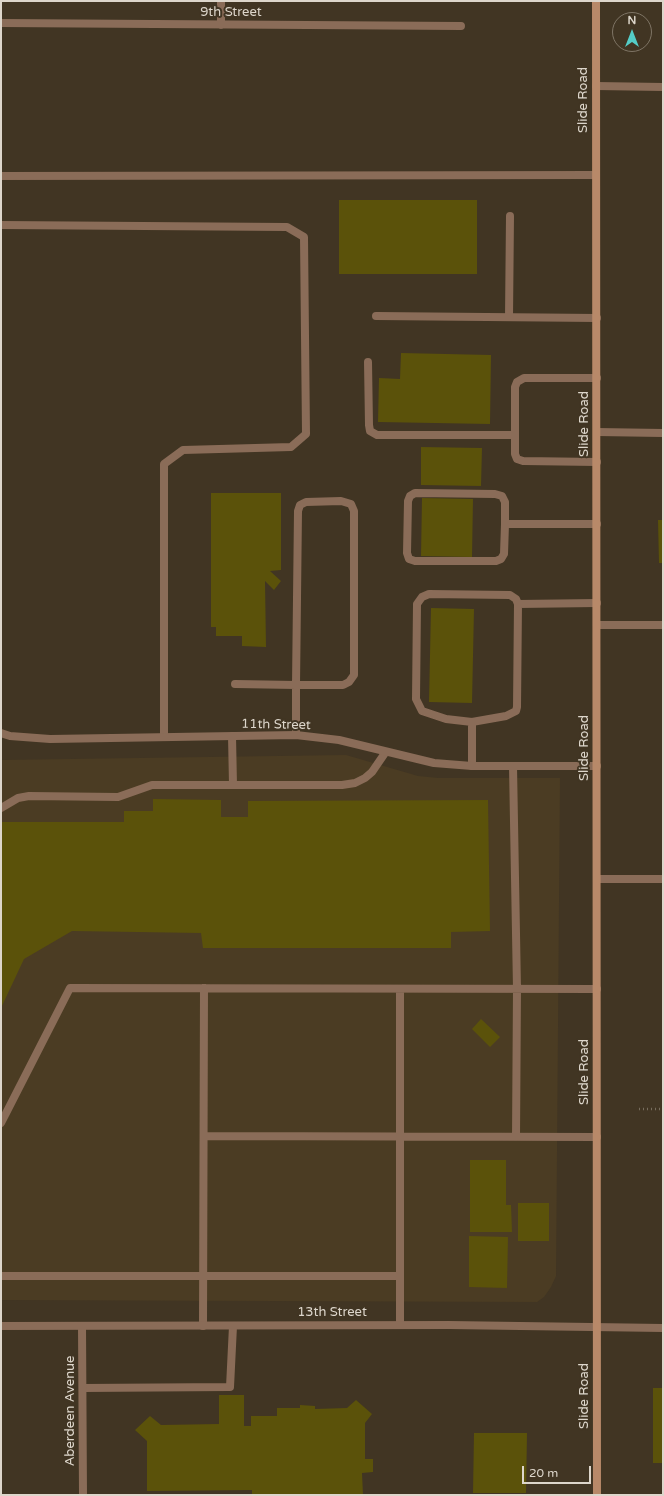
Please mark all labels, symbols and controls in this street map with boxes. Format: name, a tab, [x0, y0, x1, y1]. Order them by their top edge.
street label: 9th Street	[200, 5, 262, 21]
north arrow	[612, 12, 652, 52]
text: N	[628, 14, 636, 27]
street label: Slide Road	[576, 67, 592, 133]
street label: Slide Road	[577, 391, 593, 457]
street label: Slide Road	[577, 715, 593, 781]
street label: 11th Street	[241, 717, 311, 733]
street label: Slide Road	[577, 1039, 593, 1105]
street label: 13th Street	[297, 1305, 367, 1321]
street label: Aberdeen Avenue	[63, 1356, 79, 1466]
street label: Slide Road	[577, 1363, 593, 1429]
scale bar	[524, 1458, 593, 1484]
text: 20 m	[529, 1466, 558, 1480]

